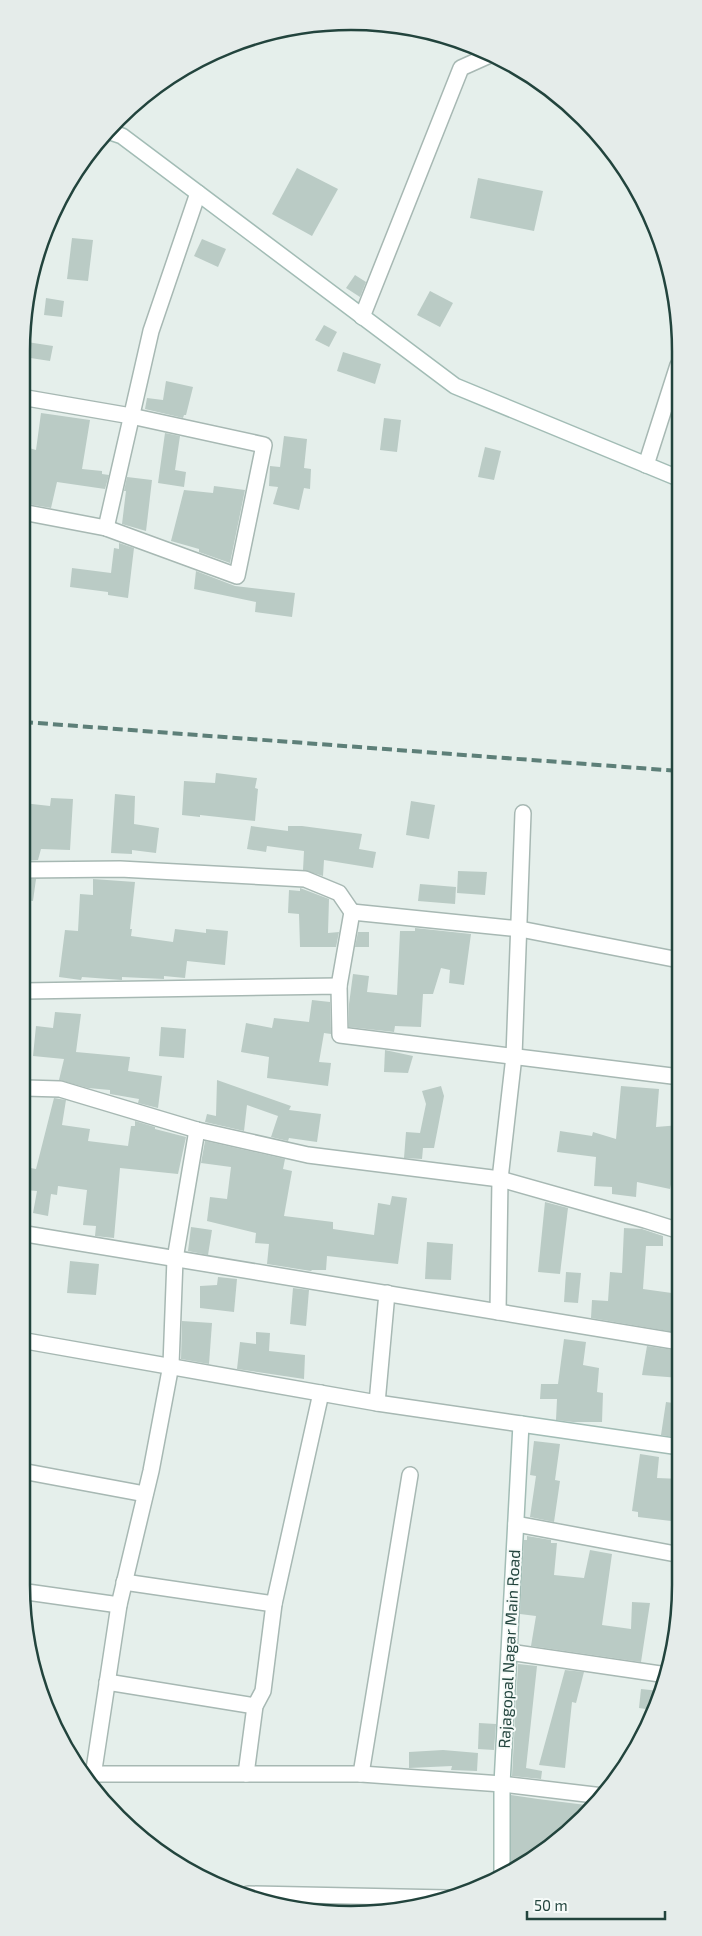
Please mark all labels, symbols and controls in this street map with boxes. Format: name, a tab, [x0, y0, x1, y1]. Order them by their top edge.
street label: Rajagopal Nagar Main Road	[494, 1549, 524, 1749]
scale bar	[527, 1888, 664, 1920]
text: 50 m	[534, 1896, 568, 1914]

